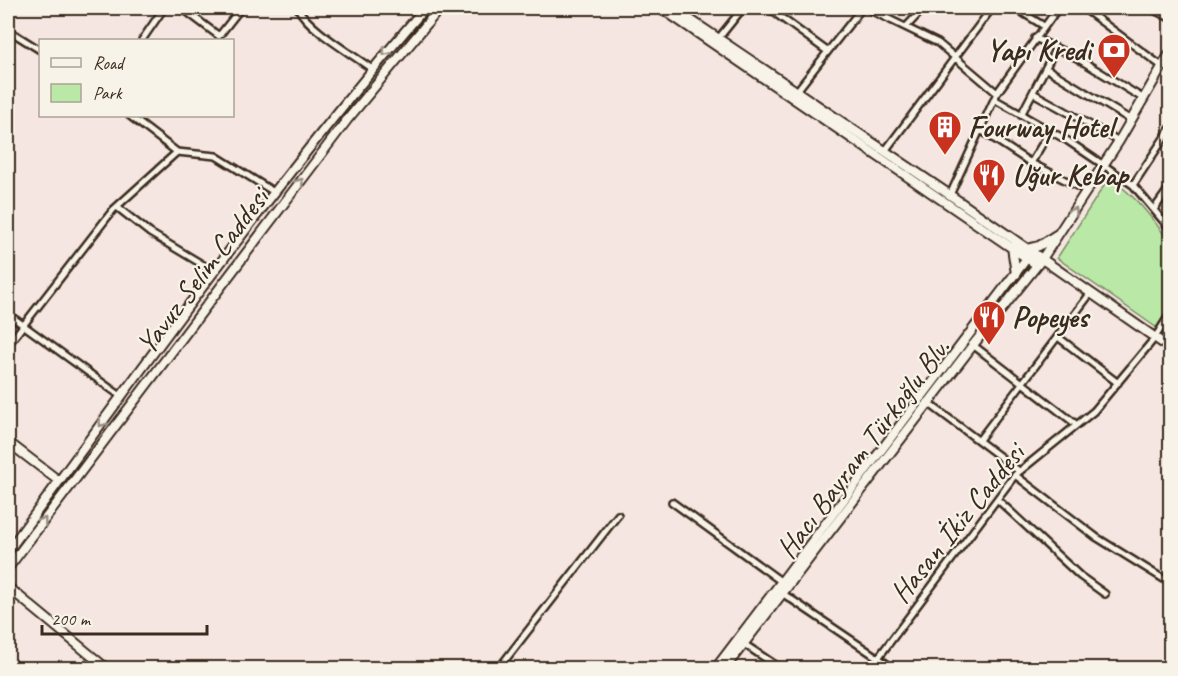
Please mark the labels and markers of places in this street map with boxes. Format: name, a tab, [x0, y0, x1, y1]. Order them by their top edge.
place label: Yapı Kredi	[986, 31, 1095, 69]
bank icon: Yapı Kredi	[1096, 32, 1132, 79]
place label: Fourway Hotel	[968, 108, 1119, 146]
building icon: Fourway Hotel	[927, 109, 963, 156]
place label: Uğur Kebap	[1012, 156, 1131, 194]
restaurant icon: Uğur Kebap	[971, 157, 1007, 204]
place label: Popeyes	[1012, 298, 1092, 337]
restaurant icon: Popeyes	[971, 299, 1007, 346]

